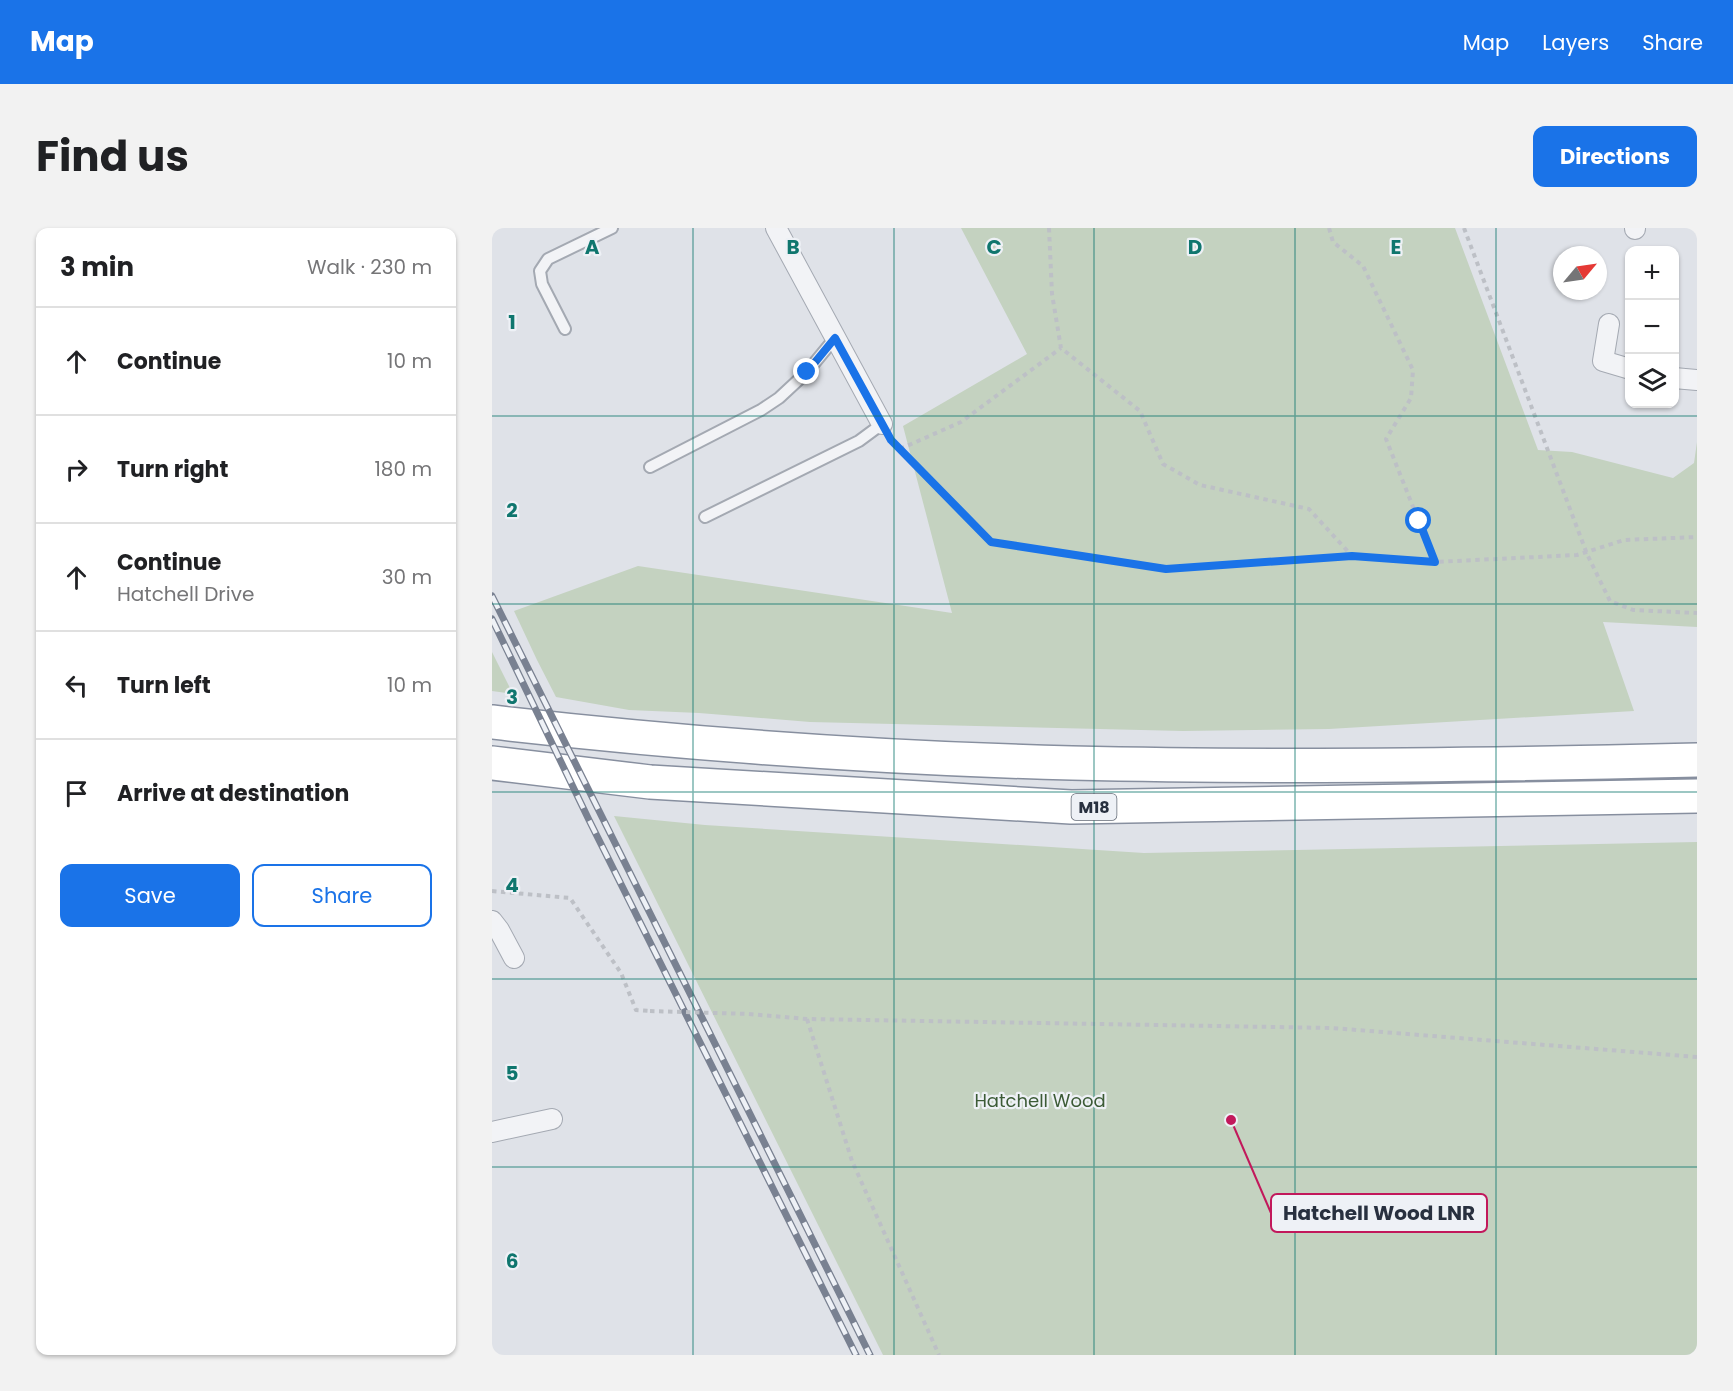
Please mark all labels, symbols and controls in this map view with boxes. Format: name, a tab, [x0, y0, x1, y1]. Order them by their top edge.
text: Map	[30, 22, 94, 61]
text: Map	[1463, 28, 1509, 57]
text: Layers	[1542, 28, 1609, 57]
text: Share	[1642, 28, 1703, 57]
button: Directions	[1533, 126, 1697, 187]
text: Find us	[36, 127, 189, 186]
text: A	[585, 233, 600, 261]
text: B	[786, 233, 800, 261]
text: C	[986, 233, 1002, 261]
text: D	[1188, 233, 1202, 261]
text: E	[1391, 233, 1401, 261]
north arrow	[1553, 246, 1607, 300]
map controls	[1625, 246, 1679, 408]
button: +	[1625, 246, 1679, 300]
text: 3 min	[60, 249, 134, 285]
text: Walk · 230 m	[307, 253, 432, 281]
button: −	[1625, 300, 1679, 354]
text: 1	[508, 308, 516, 336]
icon: ahead	[60, 345, 93, 378]
text: Continue	[117, 346, 221, 377]
text: 10 m	[387, 347, 432, 375]
button: layers	[1625, 354, 1679, 408]
route end	[793, 358, 819, 384]
icon: right	[60, 453, 93, 486]
text: Turn right	[117, 454, 228, 485]
text: 180 m	[374, 455, 432, 483]
text: 2	[506, 496, 518, 524]
route start	[1405, 507, 1431, 533]
text: Continue	[117, 547, 221, 578]
icon: ahead	[60, 561, 93, 594]
text: 30 m	[382, 563, 432, 591]
text: Hatchell Drive	[117, 580, 254, 608]
icon: left	[60, 669, 93, 702]
text: Turn left	[117, 670, 211, 701]
text: 10 m	[387, 671, 432, 699]
text: 3	[506, 683, 518, 711]
icon: arrive	[60, 777, 93, 810]
text: Arrive at destination	[117, 778, 349, 809]
road number: M18	[1072, 794, 1116, 820]
button: Save	[60, 864, 240, 927]
button: Share	[252, 864, 432, 927]
text: 4	[505, 871, 519, 899]
text: 5	[506, 1059, 519, 1087]
park label: Hatchell Wood	[974, 1088, 1106, 1113]
callout: Hatchell Wood LNR	[1271, 1194, 1487, 1232]
text: Hatchell Wood LNR	[1283, 1199, 1475, 1227]
text: 6	[506, 1247, 518, 1275]

